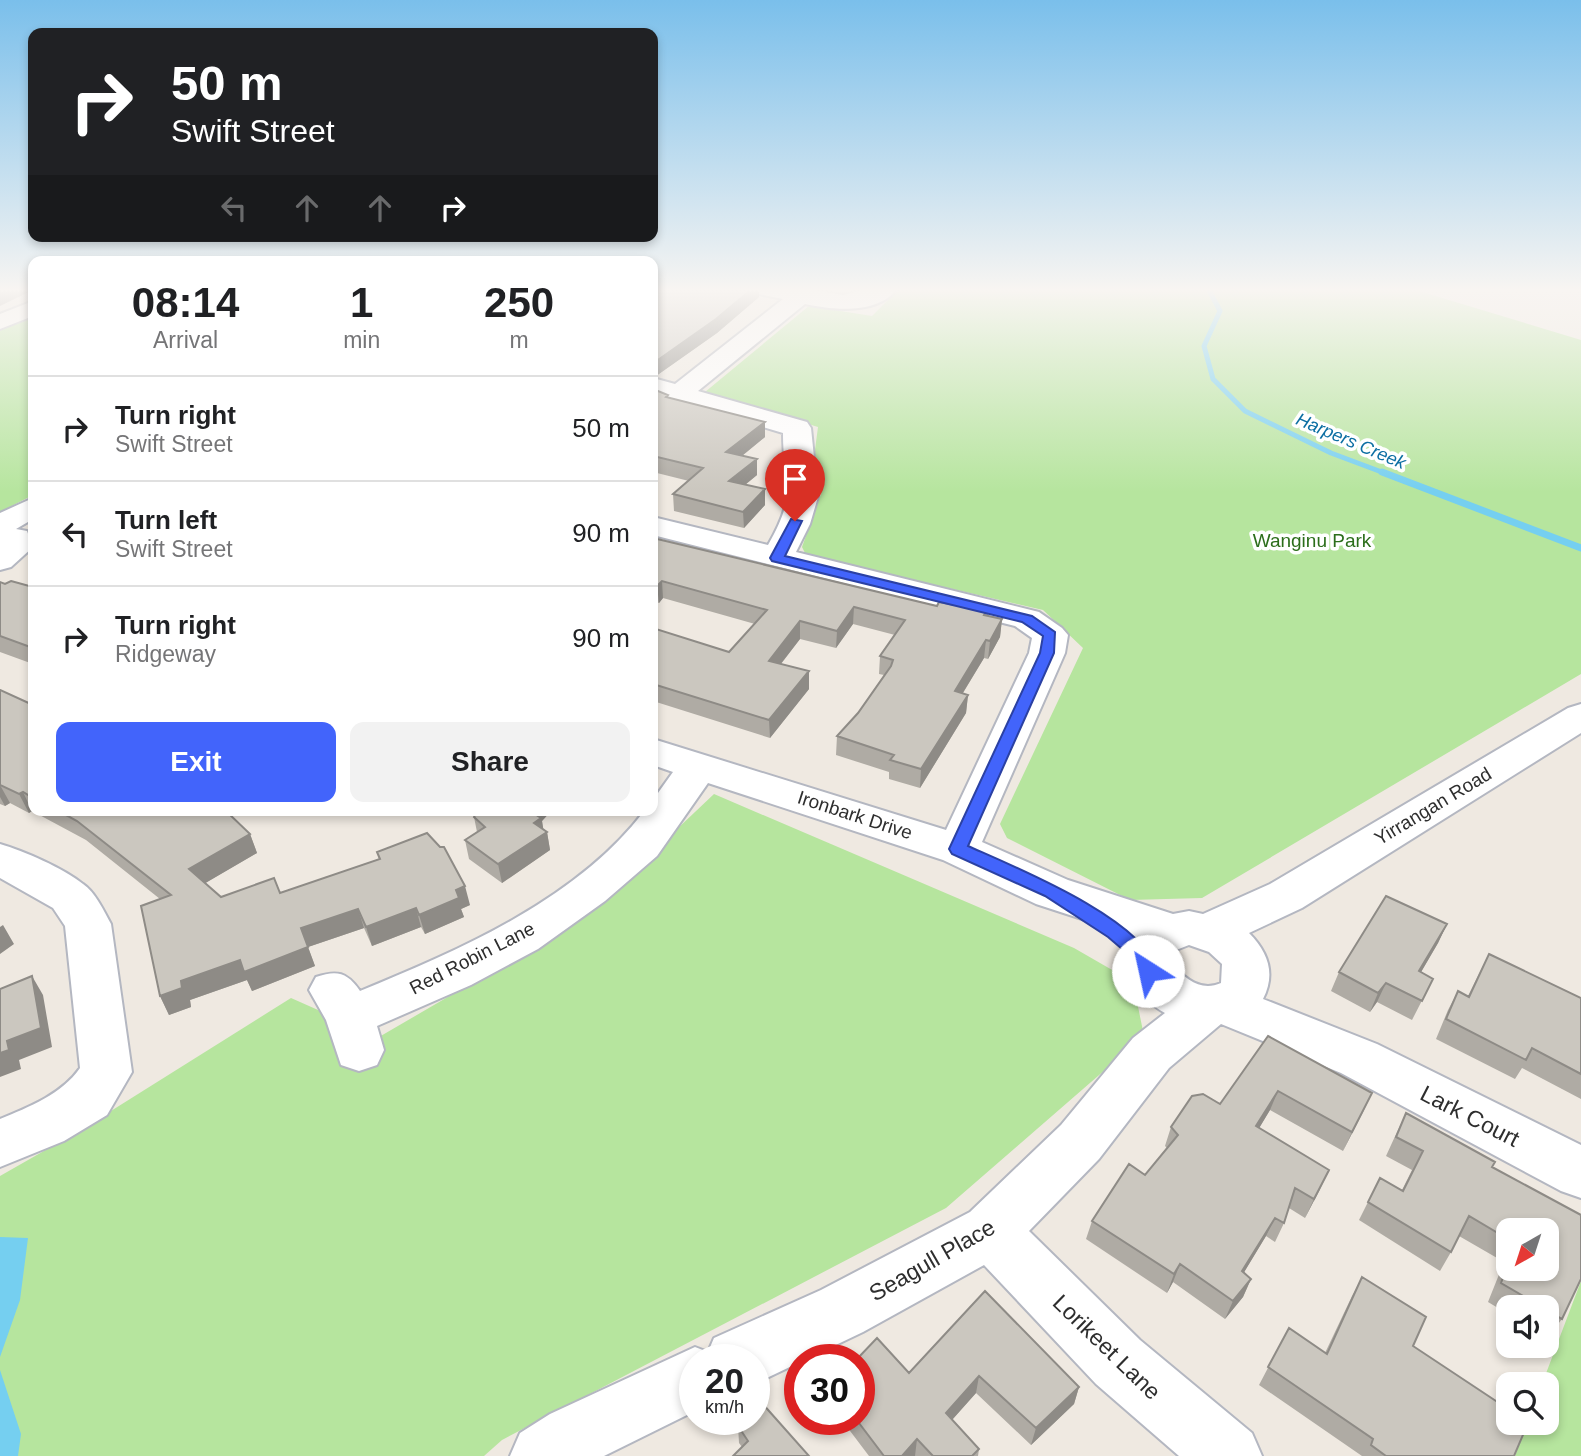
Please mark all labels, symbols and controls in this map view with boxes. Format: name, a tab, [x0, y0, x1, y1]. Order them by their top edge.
icon: right	[56, 56, 147, 147]
text: 50 m	[171, 56, 283, 110]
text: Swift Street	[171, 113, 335, 149]
icon: left	[215, 189, 253, 227]
icon: ahead	[288, 189, 326, 227]
icon: ahead	[361, 189, 399, 227]
icon: right	[434, 189, 472, 227]
text: 08:14	[132, 279, 239, 326]
text: 1	[350, 279, 373, 326]
text: 250	[484, 279, 554, 326]
text: Arrival	[153, 327, 218, 353]
text: min	[343, 327, 380, 353]
text: m	[510, 327, 529, 353]
text: Turn right	[115, 400, 236, 430]
water label: Harpers Creek	[1293, 409, 1410, 473]
icon: right	[56, 410, 94, 448]
text: 50 m	[572, 413, 630, 443]
text: Swift Street	[115, 431, 233, 457]
pin	[765, 449, 825, 521]
icon: arrive	[776, 460, 814, 498]
text: Turn left	[115, 505, 217, 535]
icon: left	[56, 515, 94, 553]
text: 90 m	[572, 518, 630, 548]
park label: Wanginu Park	[1253, 530, 1372, 551]
text: Swift Street	[115, 536, 233, 562]
text: Turn right	[115, 610, 236, 640]
icon: right	[56, 620, 94, 658]
text: 90 m	[572, 623, 630, 653]
text: Ridgeway	[115, 641, 216, 667]
button: Exit	[56, 722, 336, 802]
button: Share	[350, 722, 630, 802]
street label: Yirrangan Road	[1371, 763, 1495, 849]
street label: Ironbark Drive	[795, 787, 915, 843]
street label: Red Robin Lane	[406, 917, 538, 999]
position arrow	[1111, 934, 1185, 1008]
street label: Lark Court	[1416, 1080, 1524, 1152]
street label: Seagull Place	[865, 1214, 999, 1306]
north arrow	[1496, 1218, 1559, 1281]
map controls	[1496, 1218, 1559, 1435]
street label: Lorikeet Lane	[1048, 1289, 1166, 1405]
button: sound	[1496, 1295, 1559, 1358]
speed limit sign: 30	[784, 1344, 875, 1435]
text: 20	[705, 1361, 744, 1400]
button: search	[1496, 1372, 1559, 1435]
text: km/h	[705, 1397, 744, 1417]

